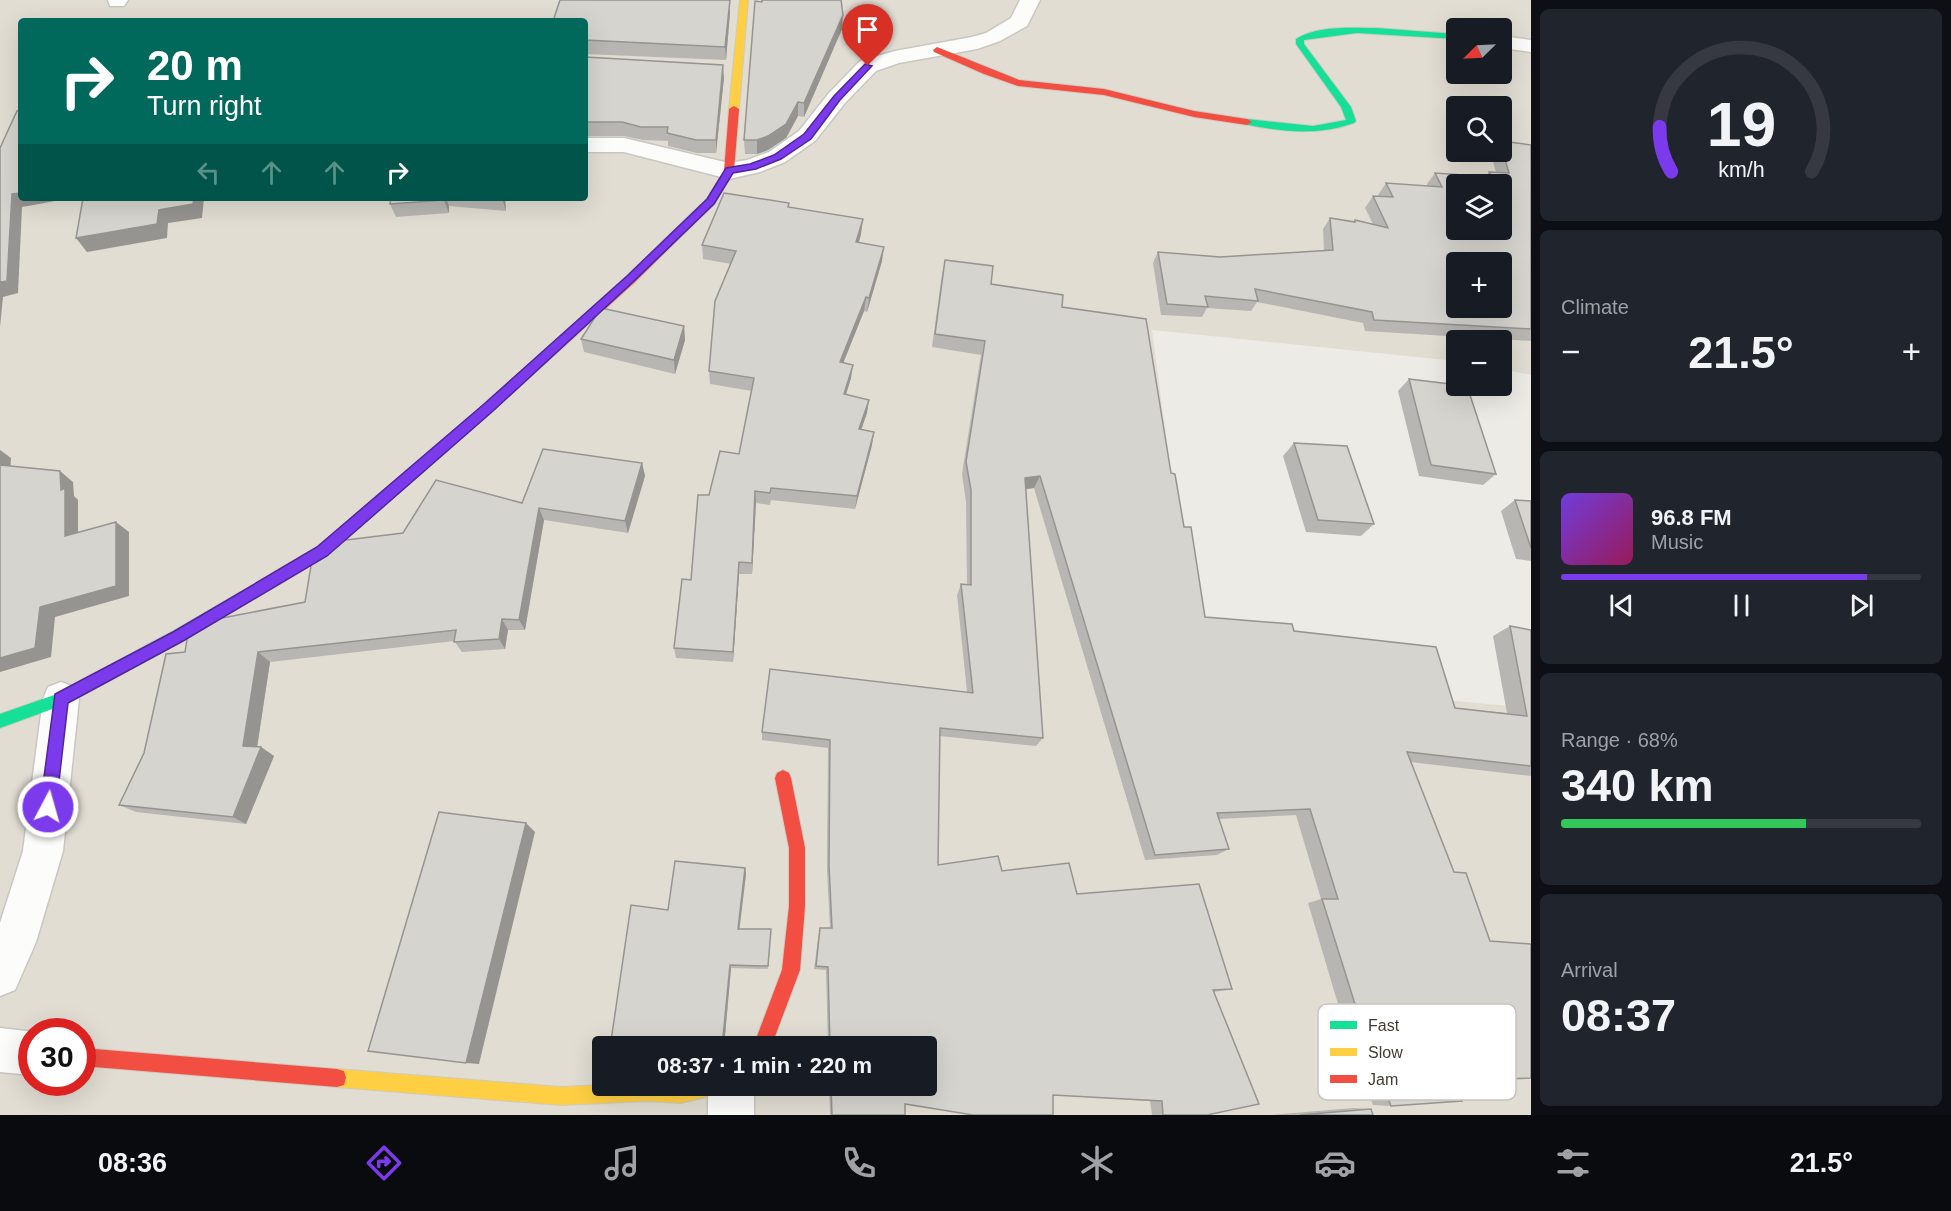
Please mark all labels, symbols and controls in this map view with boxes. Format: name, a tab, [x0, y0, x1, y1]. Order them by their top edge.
pin	[842, 4, 893, 66]
icon: arrive	[851, 13, 884, 46]
north arrow	[1446, 18, 1512, 84]
map controls	[1446, 18, 1512, 396]
icon: right	[48, 42, 126, 120]
text: 20 m	[147, 42, 243, 89]
text: 19	[1706, 90, 1776, 159]
text: Turn right	[147, 91, 262, 121]
button: search	[1446, 96, 1512, 162]
icon: left	[192, 156, 225, 189]
icon: ahead	[255, 156, 288, 189]
icon: ahead	[318, 156, 351, 189]
icon: right	[381, 156, 414, 189]
text: km/h	[1718, 158, 1764, 182]
button: layers	[1446, 174, 1512, 240]
button: +	[1446, 252, 1512, 318]
text: Climate	[1561, 296, 1629, 318]
text: 21.5°	[1688, 327, 1794, 378]
button: −	[1446, 330, 1512, 396]
text: −	[1561, 333, 1580, 370]
text: +	[1902, 333, 1921, 370]
text: 96.8 FM	[1651, 505, 1732, 530]
text: Music	[1651, 531, 1703, 553]
icon: previous	[1605, 589, 1638, 622]
icon: pause	[1725, 589, 1758, 622]
icon: next	[1845, 589, 1878, 622]
text: Range · 68%	[1561, 729, 1678, 751]
text: 340 km	[1561, 760, 1714, 811]
position arrow	[16, 775, 80, 839]
text: Arrival	[1561, 959, 1618, 981]
text: 08:37	[1561, 990, 1676, 1041]
legend	[1318, 1004, 1516, 1100]
text: Fast	[1368, 1017, 1400, 1034]
speed limit sign: 30	[18, 1018, 96, 1096]
text: Slow	[1368, 1044, 1403, 1061]
text: 08:37 · 1 min · 220 m	[657, 1053, 872, 1078]
text: Jam	[1368, 1071, 1398, 1088]
icon: directions	[363, 1142, 405, 1184]
icon: music	[601, 1142, 643, 1184]
icon: phone	[838, 1142, 880, 1184]
icon: climate	[1076, 1142, 1118, 1184]
icon: car	[1314, 1142, 1356, 1184]
icon: filters	[1552, 1142, 1594, 1184]
text: 08:36	[98, 1148, 167, 1178]
text: 21.5°	[1790, 1148, 1853, 1178]

